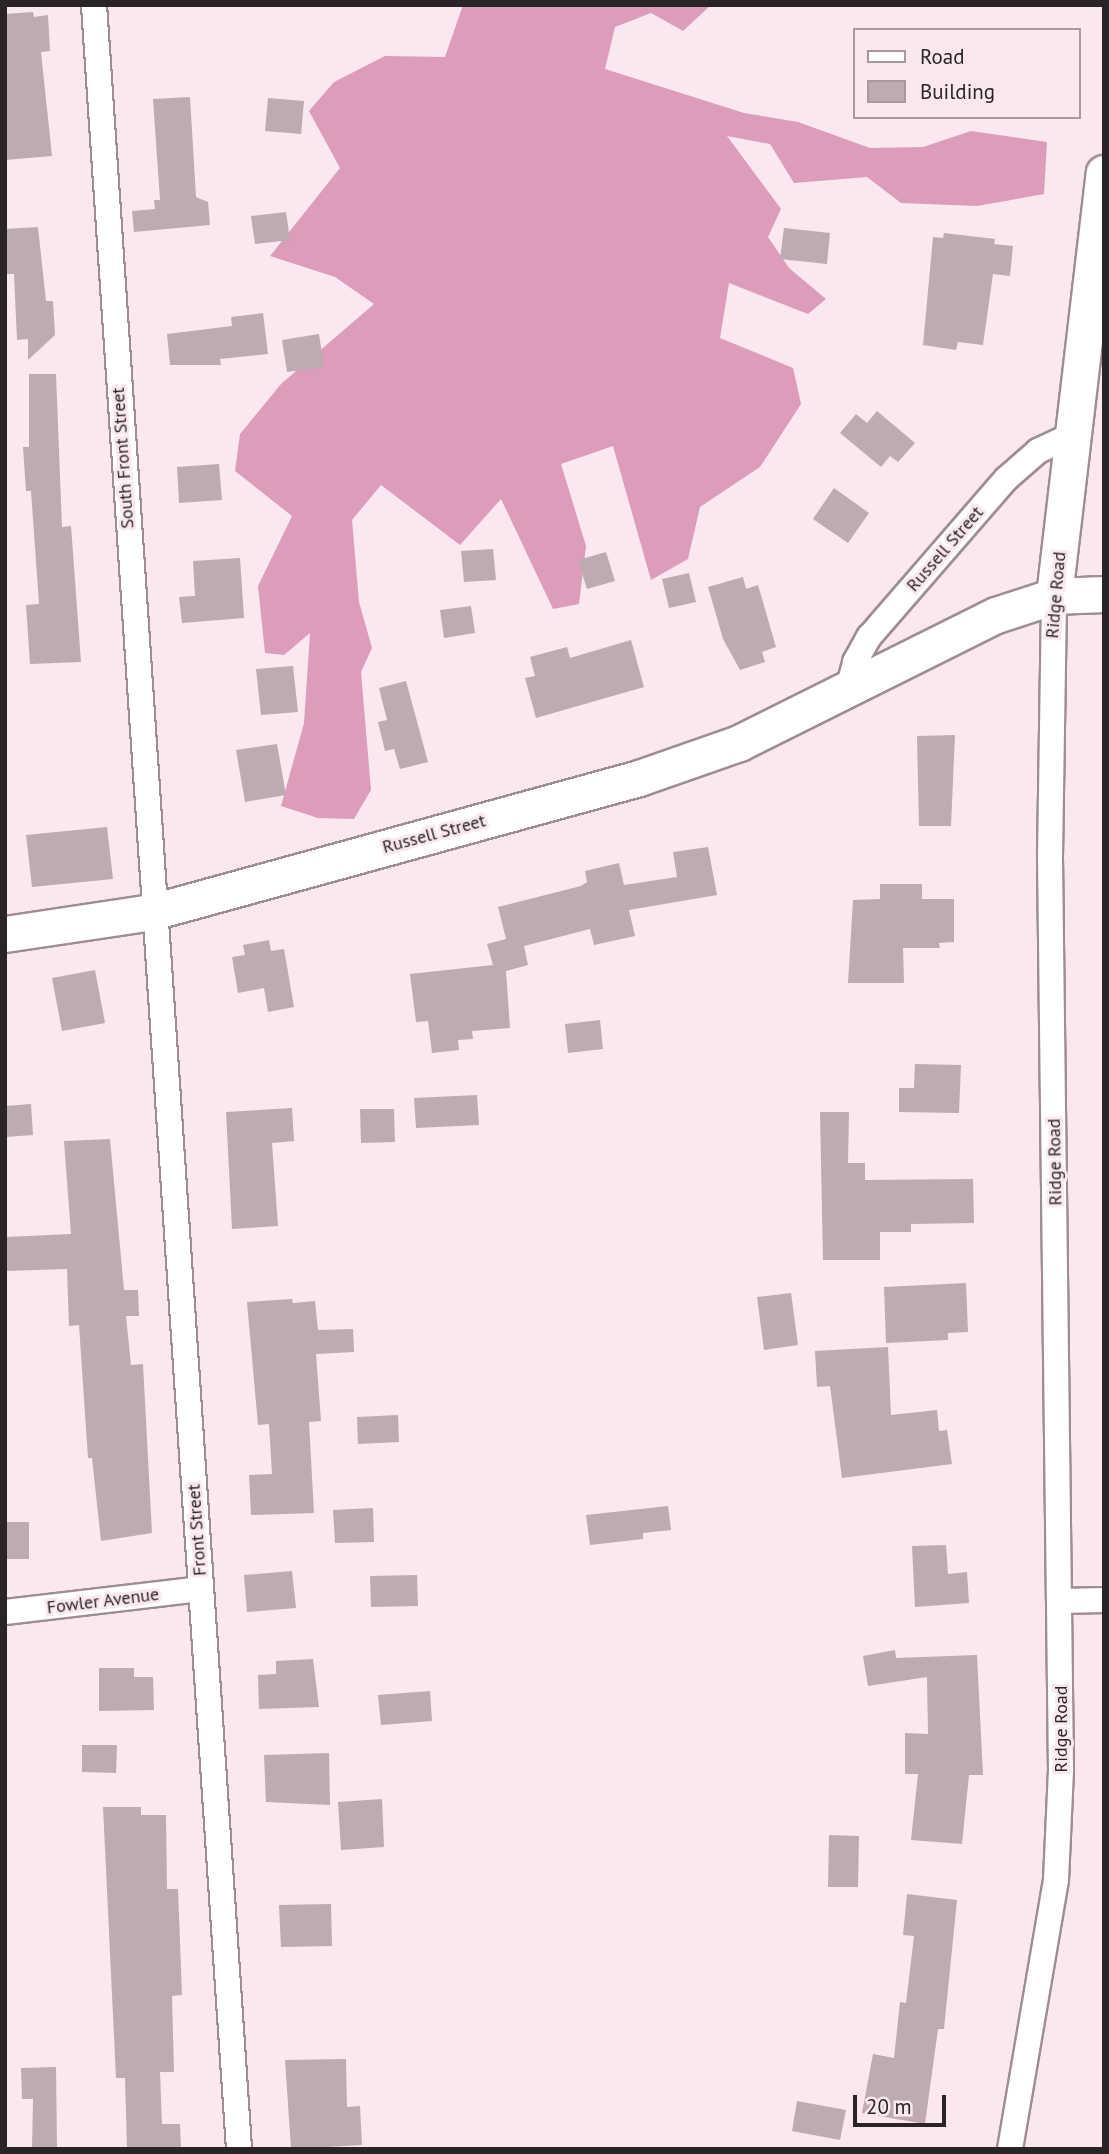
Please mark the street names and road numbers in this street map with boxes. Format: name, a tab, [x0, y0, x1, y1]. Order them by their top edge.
street label: South Front Street	[107, 387, 139, 529]
street label: Russell Street	[902, 502, 988, 596]
street label: Ridge Road	[1041, 551, 1071, 639]
street label: Russell Street	[380, 810, 488, 858]
street label: Ridge Road	[1043, 1118, 1067, 1206]
street label: Front Street	[183, 1483, 211, 1577]
street label: Fowler Avenue	[45, 1583, 161, 1619]
street label: Ridge Road	[1050, 1686, 1072, 1772]

